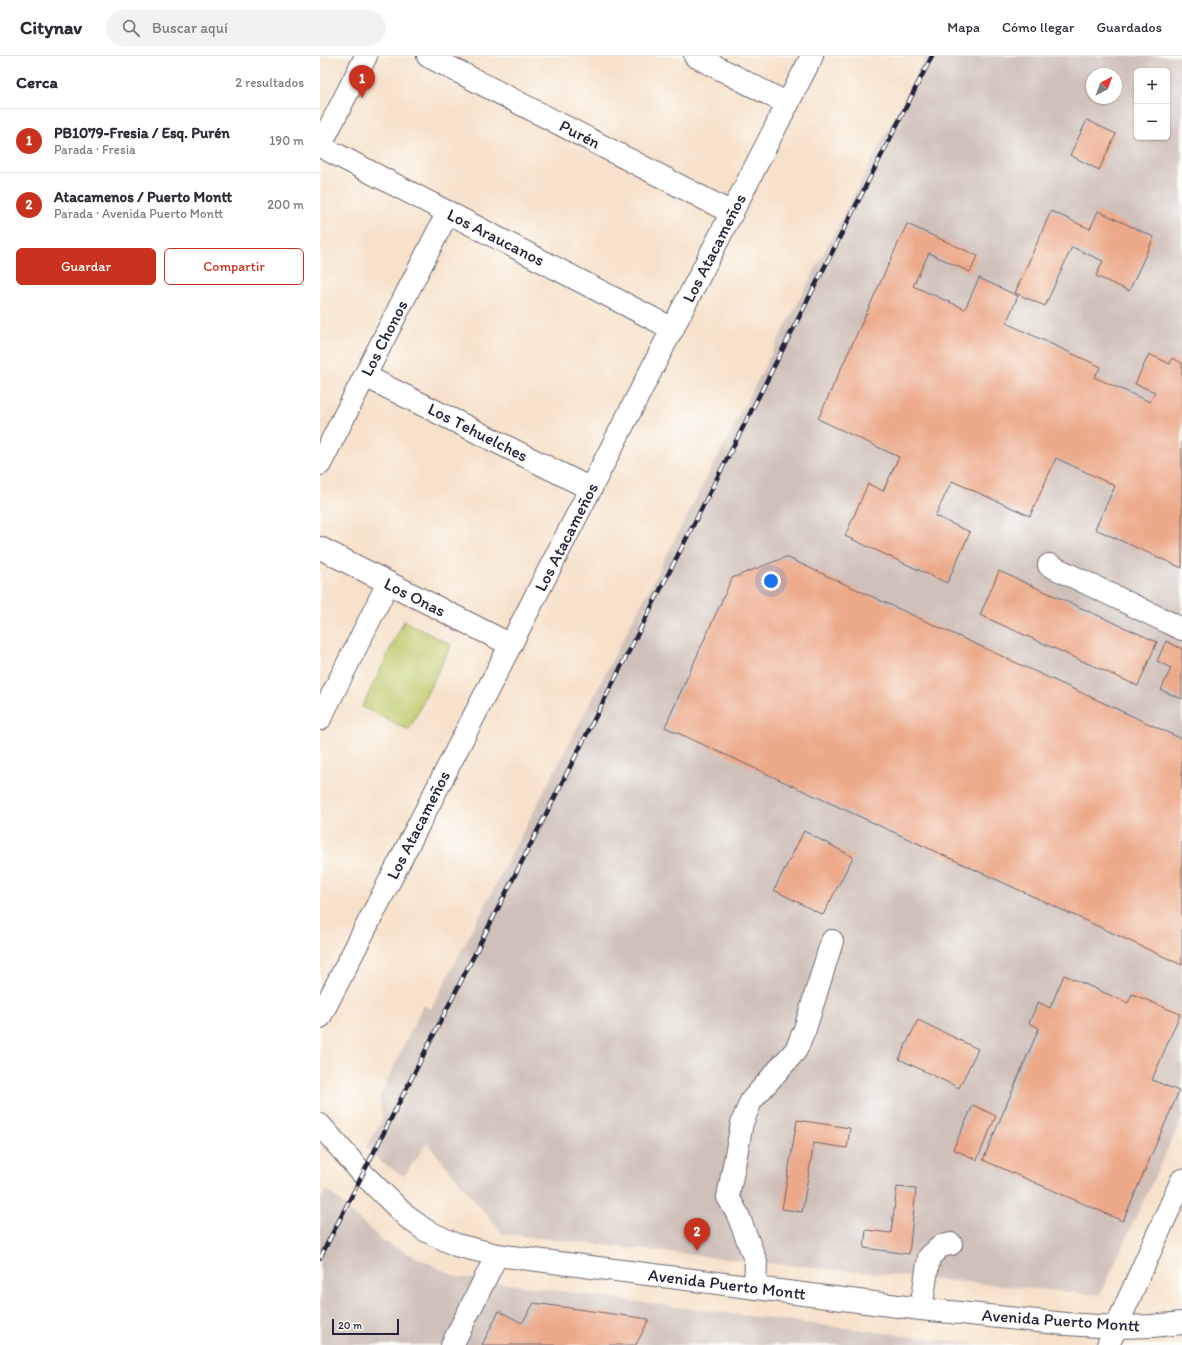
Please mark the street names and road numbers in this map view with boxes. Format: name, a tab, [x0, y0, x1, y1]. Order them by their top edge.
street label: Purén	[556, 115, 604, 153]
street label: Los Atacameños	[678, 190, 750, 306]
street label: Los Araucanos	[444, 204, 548, 270]
street label: Los Chonos	[356, 297, 412, 379]
street label: Los Tehuelches	[425, 398, 531, 466]
street label: Los Atacameños	[530, 479, 602, 595]
street label: Los Onas	[381, 573, 449, 621]
street label: Los Atacameños	[382, 767, 454, 883]
street label: Avenida Puerto Montt	[647, 1264, 807, 1304]
street label: Avenida Puerto Montt	[981, 1304, 1141, 1336]

